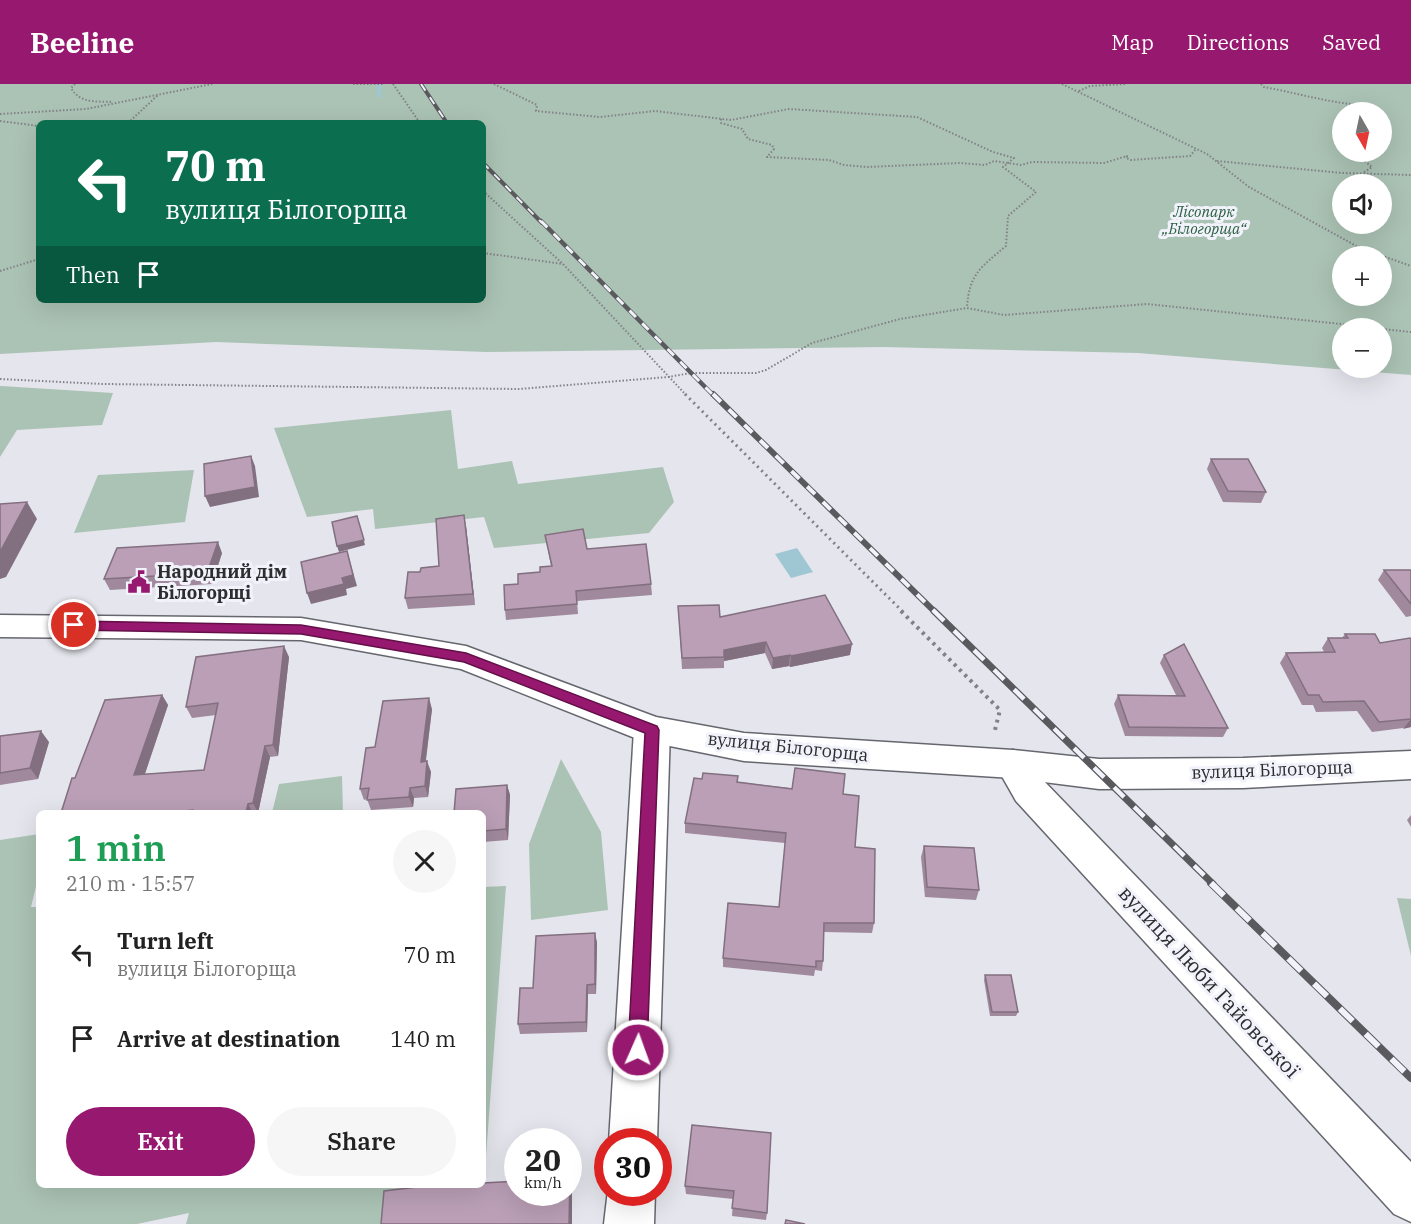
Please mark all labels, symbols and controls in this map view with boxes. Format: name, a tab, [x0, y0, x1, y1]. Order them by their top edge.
text: Beeline	[30, 24, 134, 61]
text: Map	[1111, 28, 1154, 56]
text: Directions	[1187, 28, 1289, 56]
text: Saved	[1322, 28, 1381, 56]
north arrow	[1332, 102, 1392, 162]
map controls	[1332, 102, 1392, 378]
text: 70 m	[165, 138, 266, 193]
icon: left	[66, 144, 144, 222]
button: sound	[1332, 174, 1392, 234]
text: вулиця Білогорща	[165, 191, 408, 226]
park label: Лісопарк „Білогорща“	[1161, 202, 1247, 238]
button: +	[1332, 246, 1392, 306]
icon: arrive	[132, 258, 165, 291]
text: Then	[66, 260, 120, 289]
button: −	[1332, 318, 1392, 378]
place label: Народний дім Білогорщі	[157, 560, 287, 604]
public building icon: Народний дім Білогорщі	[126, 569, 152, 595]
pin	[48, 599, 99, 650]
icon: arrive	[57, 608, 90, 641]
street label: вулиця Білогорща	[706, 727, 870, 766]
street label: вулиця Білогорща	[1191, 755, 1353, 784]
text: 1 min	[66, 824, 166, 871]
button: close	[393, 830, 456, 893]
text: 210 m · 15:57	[66, 870, 195, 897]
street label: вулиця Люби Гайовської	[1113, 879, 1307, 1084]
text: Turn left	[117, 926, 213, 955]
icon: left	[66, 938, 99, 971]
text: 70 m	[404, 940, 456, 969]
text: вулиця Білогорща	[117, 955, 297, 982]
position arrow	[606, 1018, 670, 1082]
icon: arrive	[66, 1022, 99, 1055]
text: Arrive at destination	[117, 1024, 340, 1053]
text: 140 m	[390, 1024, 456, 1053]
button: Exit	[66, 1107, 255, 1176]
button: Share	[267, 1107, 456, 1176]
speed limit sign: 30	[594, 1128, 672, 1206]
text: 20	[525, 1140, 561, 1179]
text: km/h	[524, 1173, 562, 1192]

